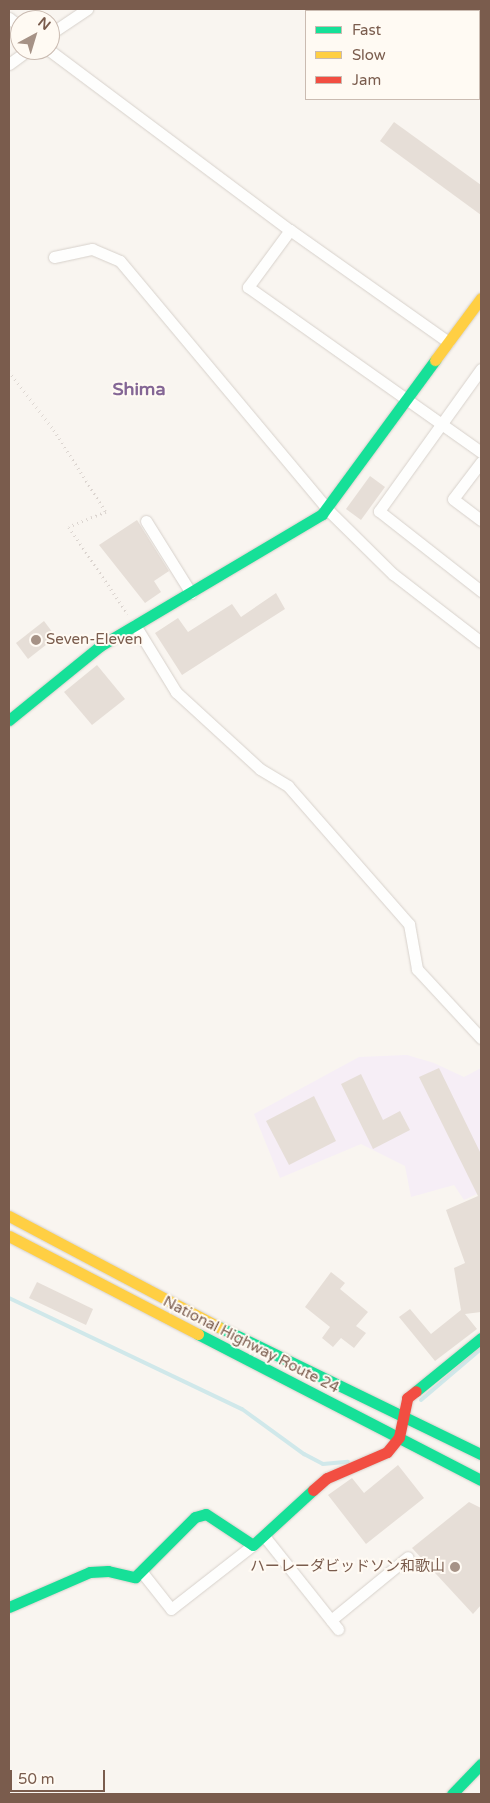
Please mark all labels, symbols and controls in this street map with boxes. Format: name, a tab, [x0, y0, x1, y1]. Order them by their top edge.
north arrow	[10, 10, 60, 60]
legend	[305, 10, 480, 100]
text: N	[34, 14, 54, 34]
text: Fast	[352, 21, 381, 39]
text: Slow	[352, 46, 386, 64]
text: Jam	[352, 71, 381, 89]
district label: Shima	[112, 378, 166, 400]
place label: Seven-Eleven	[46, 631, 142, 649]
marker: Seven-Eleven	[30, 634, 42, 646]
street label: National Highway Route 24	[160, 1293, 342, 1397]
place label: ハーレーダビッドソン和歌山	[250, 1558, 445, 1576]
marker: ハーレーダビッドソン和歌山	[449, 1561, 461, 1573]
scale bar	[12, 1760, 108, 1792]
text: 50 m	[18, 1770, 55, 1788]

